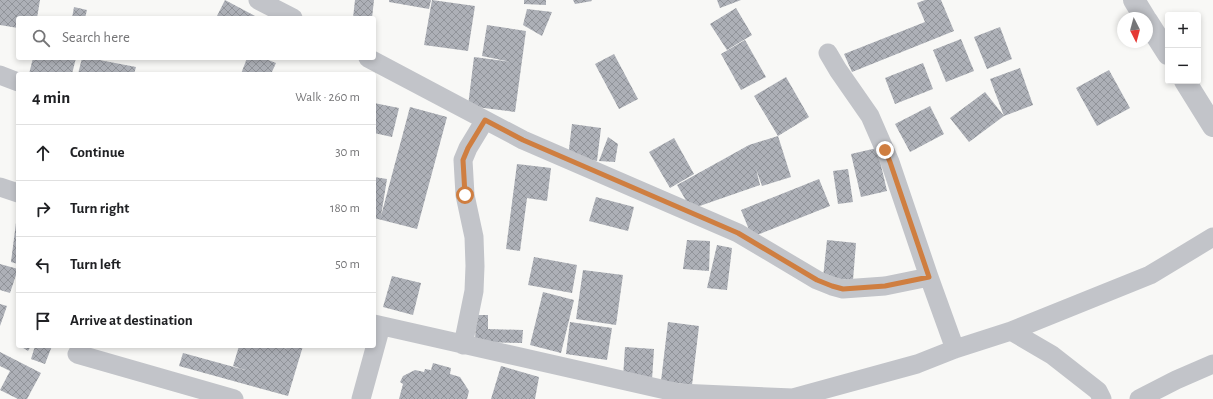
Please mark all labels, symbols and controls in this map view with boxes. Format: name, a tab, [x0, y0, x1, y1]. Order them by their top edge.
north arrow	[1117, 12, 1153, 48]
map controls	[1165, 12, 1201, 84]
button: +	[1165, 12, 1201, 48]
search box	[16, 16, 376, 60]
icon: search	[30, 27, 52, 49]
text: Search here	[62, 30, 130, 45]
button: −	[1165, 48, 1201, 84]
text: 4 min	[32, 89, 70, 106]
text: Walk · 260 m	[295, 91, 360, 104]
route end	[876, 141, 894, 159]
icon: ahead	[32, 142, 54, 164]
text: Continue	[70, 145, 125, 160]
text: 30 m	[335, 146, 360, 159]
route start	[456, 186, 474, 204]
icon: right	[32, 198, 54, 220]
text: Turn right	[70, 201, 129, 216]
text: 180 m	[330, 202, 360, 215]
icon: left	[32, 254, 54, 276]
text: Turn left	[70, 257, 121, 272]
text: 50 m	[335, 258, 360, 271]
icon: arrive	[32, 310, 54, 332]
text: Arrive at destination	[70, 313, 193, 328]

